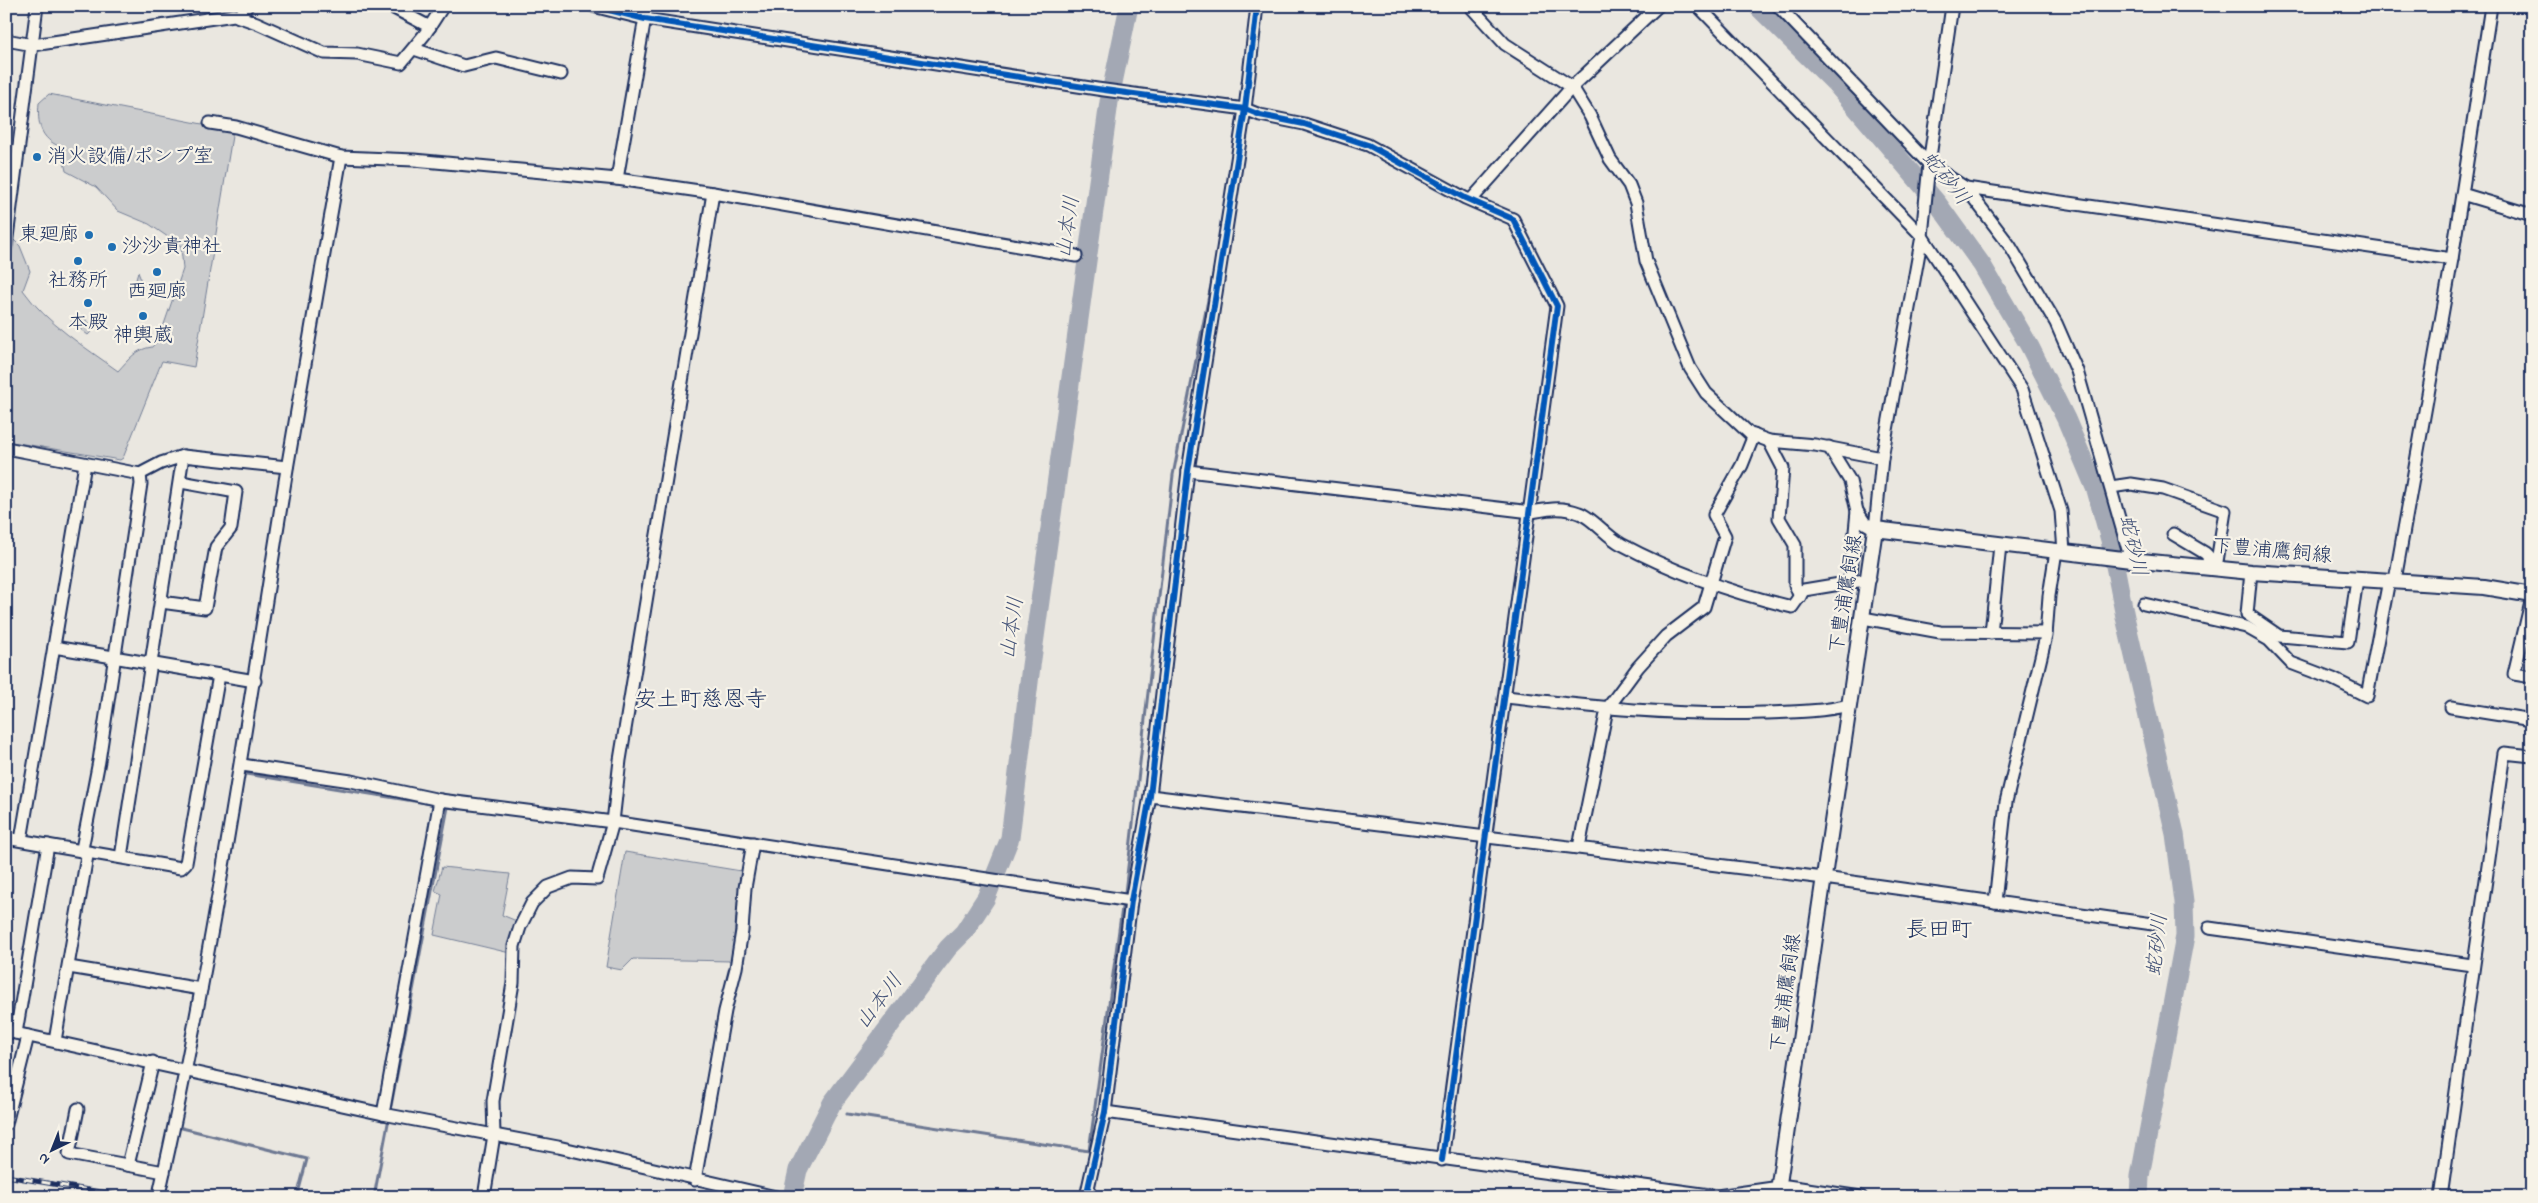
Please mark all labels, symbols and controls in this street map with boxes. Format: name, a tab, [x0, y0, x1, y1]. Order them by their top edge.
place label: 消火設備/ポンプ室	[47, 143, 213, 172]
water label: 蛇砂川	[1914, 145, 1976, 213]
marker: 消火設備/ポンプ室	[31, 151, 43, 163]
water label: 山本川	[1050, 194, 1088, 260]
place label: 東廻廊	[19, 221, 79, 250]
marker: 東廻廊	[83, 229, 95, 241]
place label: 沙沙貴神社	[122, 233, 222, 262]
marker: 沙沙貴神社	[106, 241, 118, 253]
marker: 社務所	[72, 255, 84, 267]
marker: 西廻廊	[151, 266, 163, 278]
place label: 社務所	[48, 267, 108, 296]
place label: 西廻廊	[127, 278, 187, 307]
marker: 本殿	[82, 297, 94, 309]
place label: 本殿	[68, 309, 108, 338]
marker: 神輿蔵	[137, 310, 149, 322]
place label: 神輿蔵	[113, 322, 173, 351]
water label: 蛇砂川	[2110, 512, 2154, 580]
street label: 下豊浦鷹飼線	[1823, 532, 1871, 656]
street label: 下豊浦鷹飼線	[2211, 532, 2333, 572]
water label: 山本川	[994, 595, 1032, 661]
district label: 安土町慈恩寺	[635, 685, 767, 717]
water label: 蛇砂川	[2140, 912, 2176, 978]
district label: 長田町	[1906, 915, 1972, 947]
street label: 下豊浦鷹飼線	[1764, 932, 1810, 1054]
water label: 山本川	[849, 968, 911, 1036]
north arrow	[28, 1126, 78, 1176]
text: N	[34, 1148, 55, 1169]

